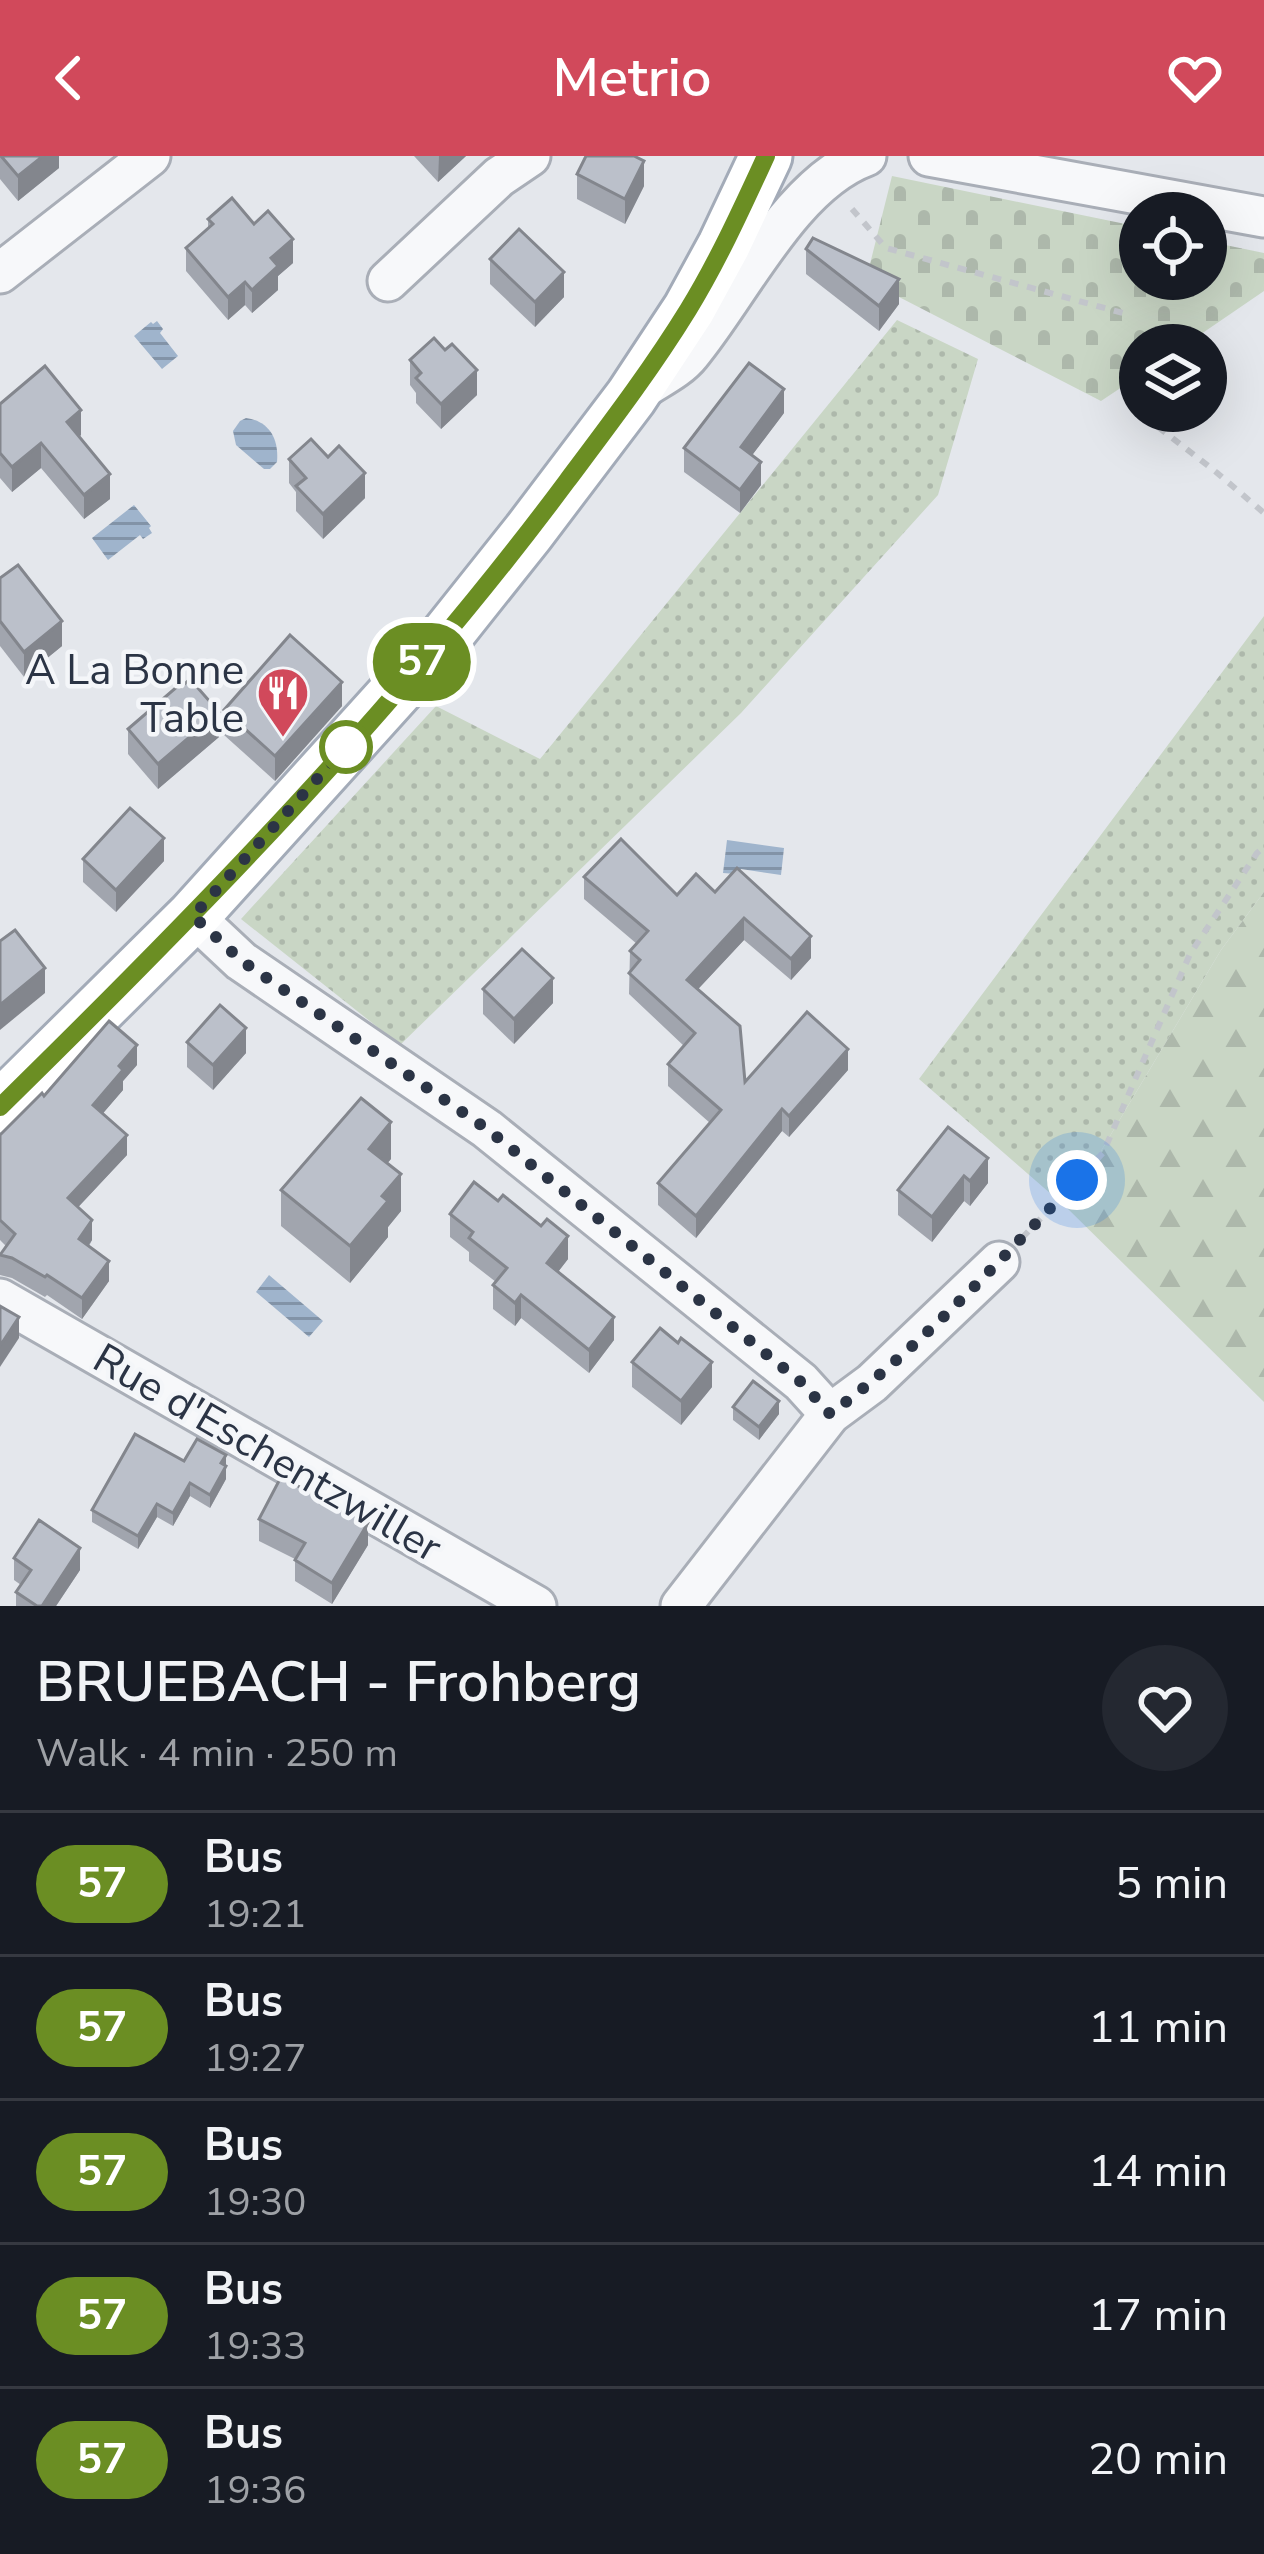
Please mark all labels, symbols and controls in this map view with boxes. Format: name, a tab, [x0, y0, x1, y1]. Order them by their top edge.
text: Metrio	[553, 41, 711, 115]
icon: back	[36, 45, 102, 111]
icon: heart	[1162, 45, 1228, 111]
map controls	[1119, 192, 1227, 432]
button: locate	[1119, 192, 1227, 300]
button: layers	[1119, 324, 1227, 432]
line badge: 57	[368, 623, 476, 701]
text: 57	[397, 633, 447, 690]
place label: A La Bonne Table	[25, 642, 244, 747]
restaurant icon: A La Bonne Table	[255, 665, 311, 739]
unlabelled marker	[321, 722, 371, 772]
your location	[1047, 1150, 1107, 1210]
street label: Rue d'Eschentzwiller	[83, 1330, 452, 1576]
text: BRUEBACH - Frohberg	[36, 1643, 641, 1721]
button: heart	[1102, 1645, 1228, 1771]
text: Walk · 4 min · 250 m	[36, 1727, 398, 1780]
text: Bus	[204, 1827, 283, 1888]
text: 5 min	[1115, 1853, 1228, 1914]
text: 57	[77, 1855, 127, 1912]
text: 19:21	[204, 1888, 307, 1941]
text: Bus	[204, 1971, 283, 2032]
text: 11 min	[1088, 1997, 1228, 2058]
text: 57	[77, 1999, 127, 2056]
text: 19:27	[204, 2032, 307, 2085]
text: Bus	[204, 2115, 283, 2176]
text: 14 min	[1088, 2141, 1228, 2202]
text: 57	[77, 2143, 127, 2200]
text: 19:30	[204, 2176, 307, 2229]
text: Bus	[204, 2259, 283, 2320]
text: 17 min	[1088, 2285, 1228, 2346]
text: 57	[77, 2287, 127, 2344]
text: 19:33	[204, 2320, 307, 2373]
text: Bus	[204, 2403, 283, 2464]
text: 20 min	[1088, 2429, 1228, 2490]
text: 57	[77, 2431, 127, 2488]
text: 19:36	[204, 2464, 307, 2517]

